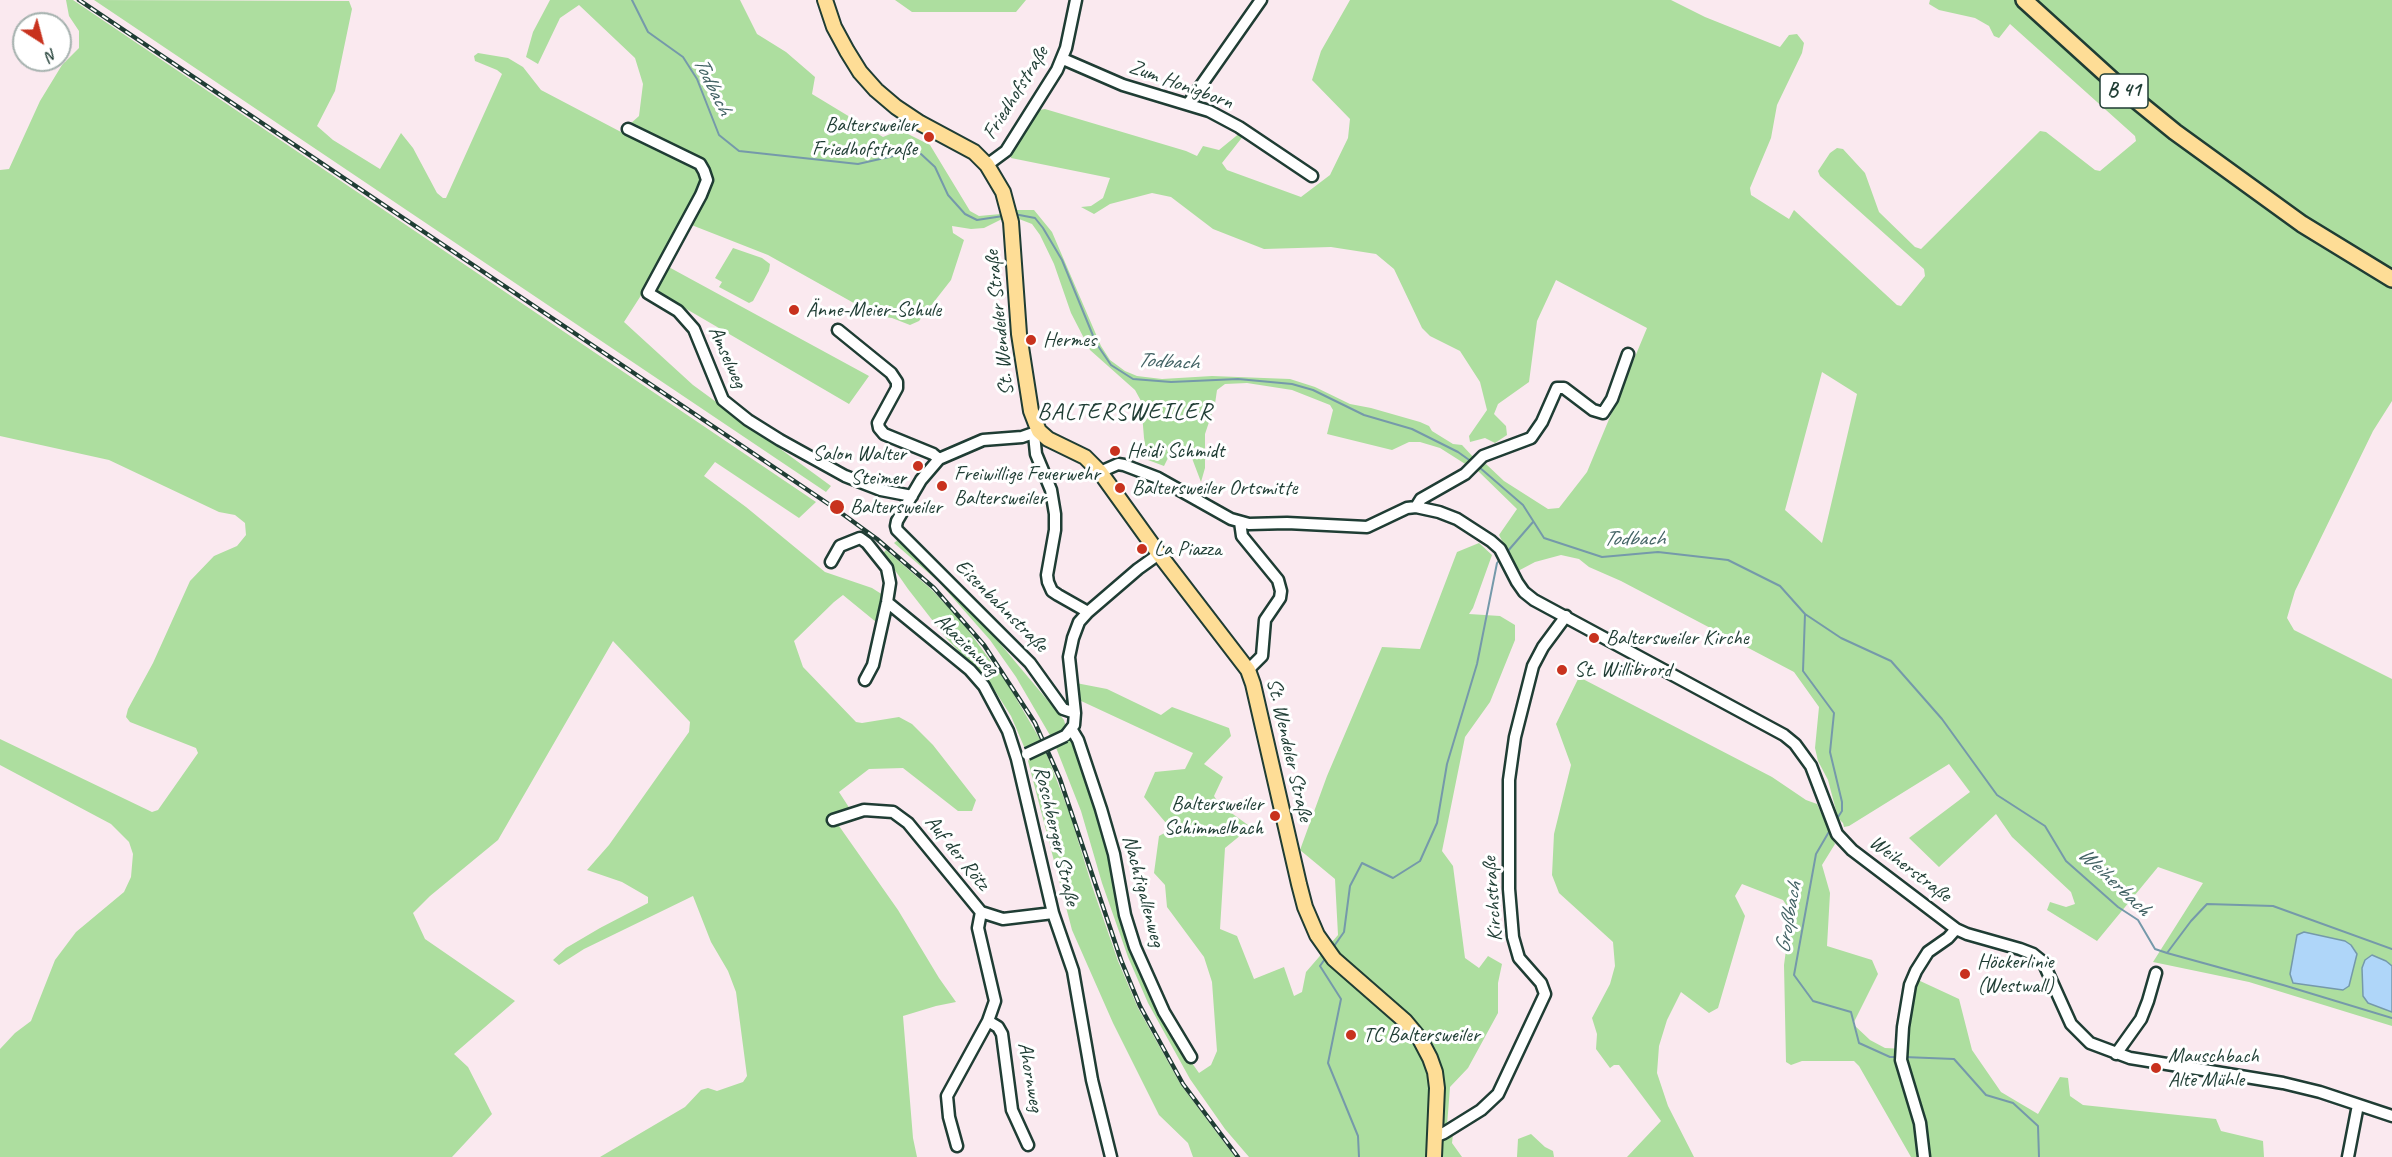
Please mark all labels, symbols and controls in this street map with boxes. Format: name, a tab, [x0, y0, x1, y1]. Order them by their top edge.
north arrow	[12, 12, 72, 72]
street label: Friedhofstraße	[977, 42, 1055, 144]
text: N	[42, 44, 61, 66]
water label: Todbach	[687, 53, 737, 119]
street label: Zum Honigborn	[1126, 55, 1236, 115]
road number: B 41	[2100, 74, 2148, 108]
place label: Baltersweiler Friedhofstraße	[812, 112, 917, 162]
marker: Baltersweiler Friedhofstraße	[922, 130, 936, 144]
street label: St. Wendeler Straße	[980, 249, 1020, 397]
place label: Änne-Meier-Schule	[806, 297, 941, 323]
marker: Änne-Meier-Schule	[787, 303, 801, 317]
street label: Amselweg	[702, 322, 752, 392]
place label: Hermes	[1043, 327, 1096, 353]
marker: Hermes	[1024, 333, 1038, 347]
water label: Todbach	[1137, 347, 1199, 377]
district label: BALTERSWEILER	[1039, 399, 1211, 427]
place label: Heidi Schmidt	[1127, 438, 1225, 464]
place label: Salon Walter Steimer	[812, 441, 906, 491]
marker: Heidi Schmidt	[1108, 444, 1122, 458]
marker: Salon Walter Steimer	[911, 459, 925, 473]
place label: Freiwillige Feuerwehr Baltersweiler	[954, 461, 1100, 511]
place label: Baltersweiler Ortsmitte	[1132, 475, 1297, 501]
marker: Freiwillige Feuerwehr Baltersweiler	[935, 479, 949, 493]
marker: Baltersweiler Ortsmitte	[1113, 481, 1127, 495]
place label: Baltersweiler	[850, 494, 942, 520]
marker: Baltersweiler	[828, 498, 846, 516]
water label: Todbach	[1603, 526, 1665, 552]
place label: La Piazza	[1154, 536, 1221, 562]
marker: La Piazza	[1135, 542, 1149, 556]
street label: Eisenbahnstraße	[949, 554, 1053, 658]
street label: Akazienweg	[929, 608, 1003, 682]
place label: Baltersweiler Kirche	[1606, 625, 1749, 651]
marker: Baltersweiler Kirche	[1587, 631, 1601, 645]
place label: St. Willibrord	[1574, 657, 1671, 683]
marker: St. Willibrord	[1555, 663, 1569, 677]
street label: St. Wendeler Straße	[1260, 676, 1318, 824]
street label: Roschberger Straße	[1028, 764, 1084, 908]
place label: Baltersweiler Schimmelbach	[1164, 791, 1263, 841]
marker: Baltersweiler Schimmelbach	[1268, 809, 1282, 823]
street label: Auf der Rötz	[919, 810, 995, 896]
street label: Weiherstraße	[1864, 830, 1956, 908]
street label: Nachtigallenweg	[1116, 833, 1170, 949]
water label: Weiherbach	[2072, 842, 2156, 922]
street label: Kirchstraße	[1477, 856, 1509, 942]
water label: Großbach	[1770, 880, 1808, 956]
place label: Höckerlinie (Westwall)	[1977, 949, 2054, 999]
marker: Höckerlinie (Westwall)	[1958, 967, 1972, 981]
place label: TC Baltersweiler	[1363, 1022, 1480, 1048]
marker: TC Baltersweiler	[1344, 1028, 1358, 1042]
street label: Ahornweg	[1012, 1040, 1048, 1114]
place label: Mauschbach Alte Mühle	[2168, 1043, 2259, 1093]
marker: Mauschbach Alte Mühle	[2149, 1061, 2163, 1075]

